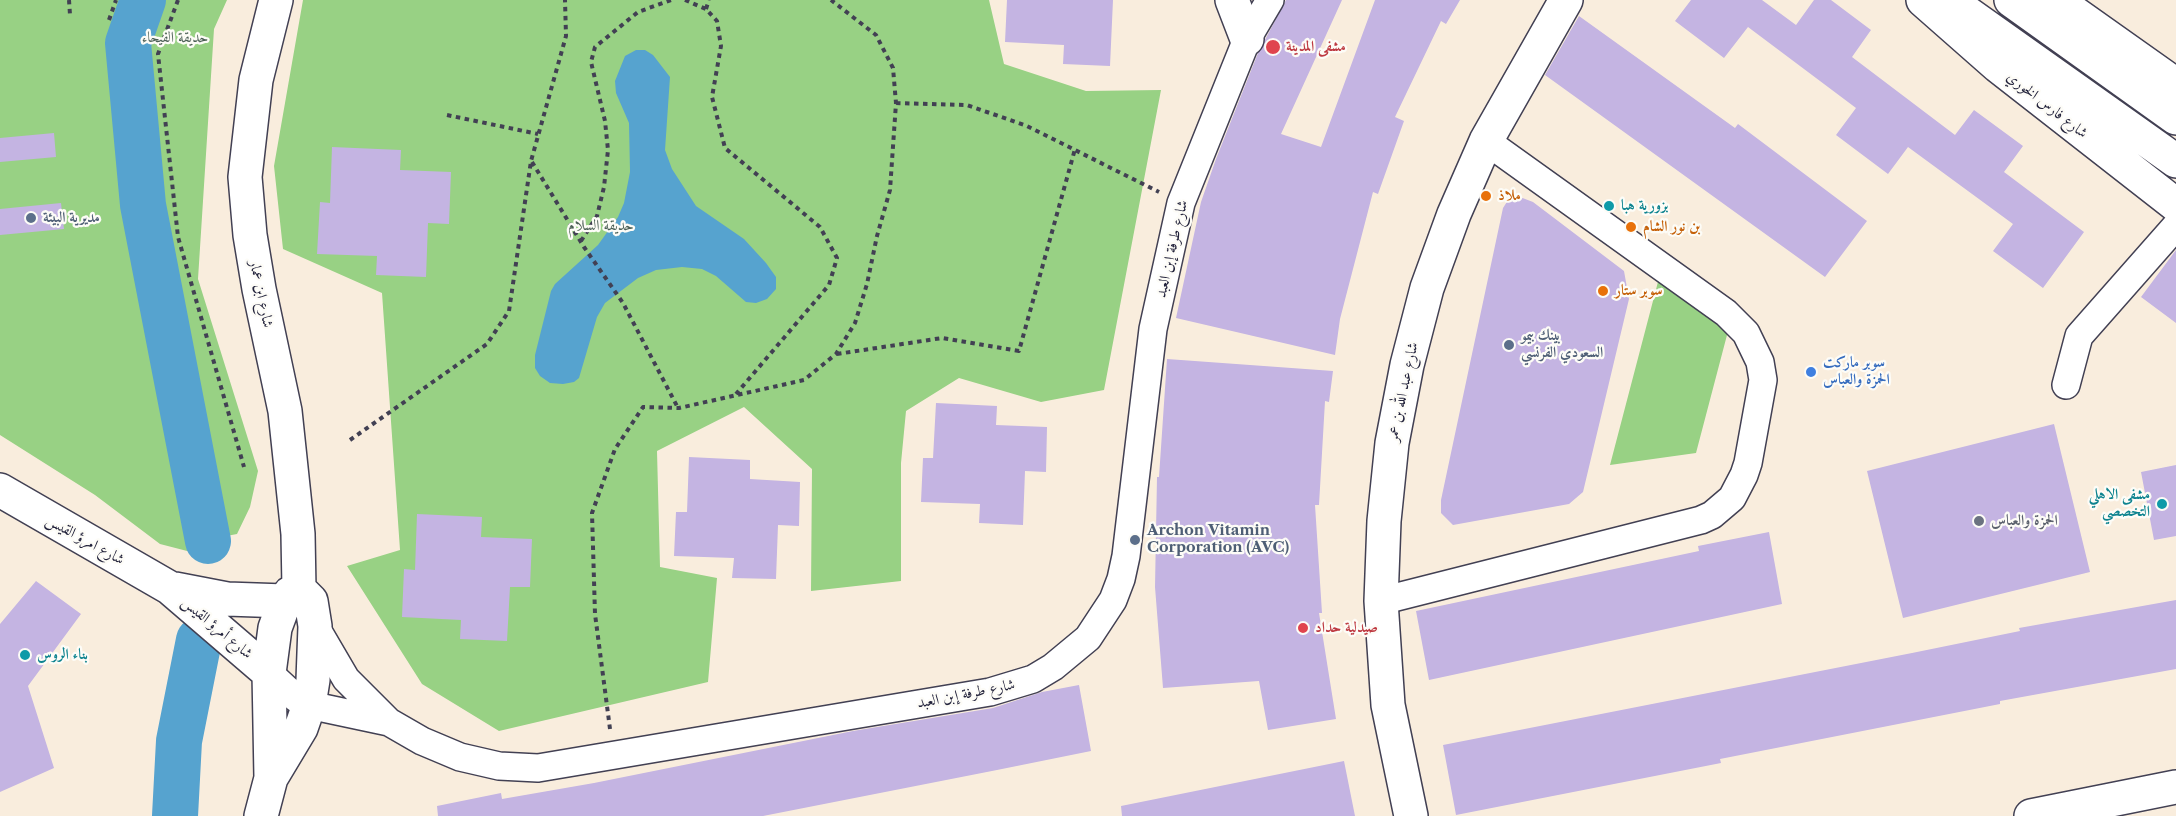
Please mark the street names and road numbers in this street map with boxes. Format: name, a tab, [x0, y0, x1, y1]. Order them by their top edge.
street label: شارع فارس الخوري	[2003, 68, 2091, 142]
street label: شارع طرفة إبن العبد	[1152, 198, 1192, 300]
street label: شارع ابن عمار	[245, 259, 277, 329]
street label: شارع عبد الله بن عمر	[1384, 341, 1422, 443]
street label: شارع امرؤ القيس	[43, 511, 127, 569]
street label: شارع أمرؤ القيس	[178, 593, 256, 663]
street label: شارع طرفة إبن العبد	[915, 676, 1017, 712]

